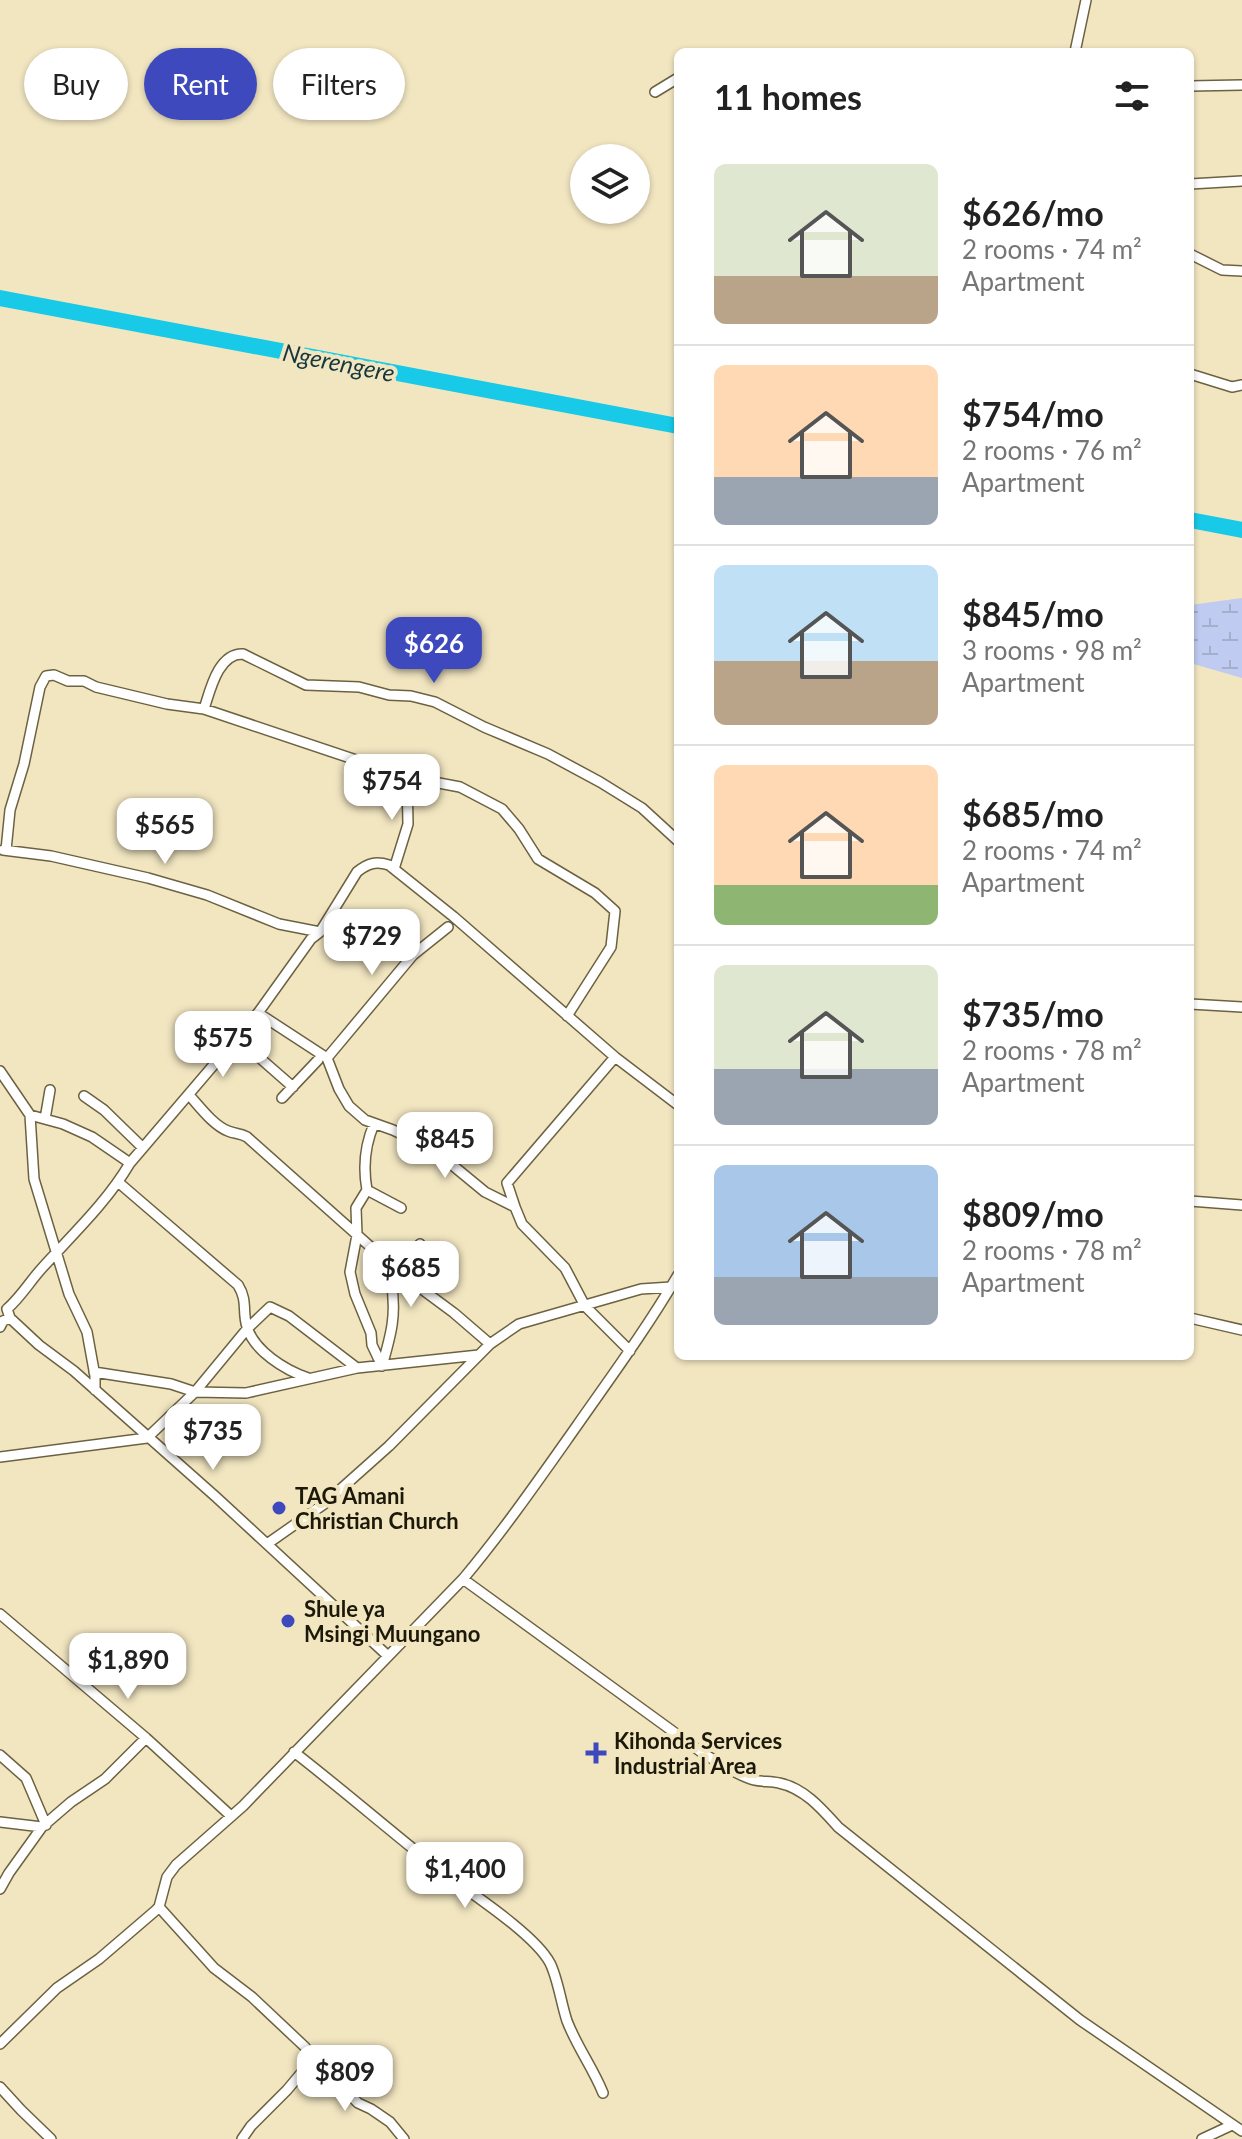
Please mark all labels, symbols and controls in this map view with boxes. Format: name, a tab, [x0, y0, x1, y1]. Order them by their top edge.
chip: Buy	[24, 48, 128, 120]
chip: Rent	[144, 48, 257, 120]
chip: Filters	[273, 48, 405, 120]
icon: filters	[1110, 74, 1154, 118]
text: 11 homes	[714, 76, 862, 117]
map controls	[570, 144, 650, 224]
button: layers	[570, 144, 650, 224]
text: $626/mo	[962, 192, 1104, 233]
icon: home	[778, 196, 874, 292]
text: 2 rooms · 74 m²	[962, 233, 1142, 265]
text: Apartment	[962, 265, 1085, 297]
water label: Ngerengere	[281, 337, 397, 387]
text: $754/mo	[962, 393, 1104, 434]
icon: home	[778, 397, 874, 493]
text: 2 rooms · 76 m²	[962, 434, 1142, 466]
text: Apartment	[962, 466, 1085, 498]
text: $845/mo	[962, 593, 1104, 634]
icon: home	[778, 597, 874, 693]
pin: $626	[387, 617, 481, 685]
text: $626	[404, 627, 464, 659]
text: 3 rooms · 98 m²	[962, 634, 1142, 666]
text: Apartment	[962, 666, 1085, 698]
pin: $754	[345, 754, 439, 822]
text: $754	[362, 764, 422, 796]
text: $685/mo	[962, 793, 1104, 834]
icon: home	[778, 797, 874, 893]
pin: $565	[118, 798, 212, 866]
text: $565	[135, 808, 195, 840]
text: 2 rooms · 74 m²	[962, 834, 1142, 866]
text: Apartment	[962, 866, 1085, 898]
pin: $729	[325, 909, 419, 977]
text: $729	[342, 919, 402, 951]
text: $735/mo	[962, 993, 1104, 1034]
icon: home	[778, 997, 874, 1093]
pin: $575	[176, 1011, 270, 1079]
text: $575	[193, 1021, 253, 1053]
text: 2 rooms · 78 m²	[962, 1034, 1142, 1066]
text: Apartment	[962, 1066, 1085, 1098]
pin: $845	[398, 1112, 492, 1180]
text: $845	[415, 1122, 475, 1154]
text: $809/mo	[962, 1193, 1104, 1234]
icon: home	[778, 1197, 874, 1293]
text: 2 rooms · 78 m²	[962, 1234, 1142, 1266]
pin: $685	[364, 1241, 458, 1309]
text: $685	[381, 1251, 441, 1283]
text: Apartment	[962, 1266, 1085, 1298]
pin: $735	[166, 1404, 260, 1472]
text: $735	[183, 1414, 243, 1446]
place label: TAG Amani Christian Church	[295, 1482, 459, 1534]
marker: TAG Amani Christian Church	[270, 1499, 288, 1517]
place label: Shule ya Msingi Muungano	[304, 1595, 480, 1647]
marker: Shule ya Msingi Muungano	[279, 1612, 297, 1630]
pin: $1,890	[63, 1633, 193, 1701]
text: $1,890	[87, 1643, 169, 1675]
place label: Kihonda Services Industrial Area	[614, 1727, 782, 1779]
marker: Kihonda Services Industrial Area	[585, 1742, 607, 1764]
pin: $1,400	[400, 1842, 530, 1910]
text: $1,400	[424, 1852, 506, 1884]
pin: $809	[298, 2045, 392, 2113]
text: $809	[315, 2055, 375, 2087]

